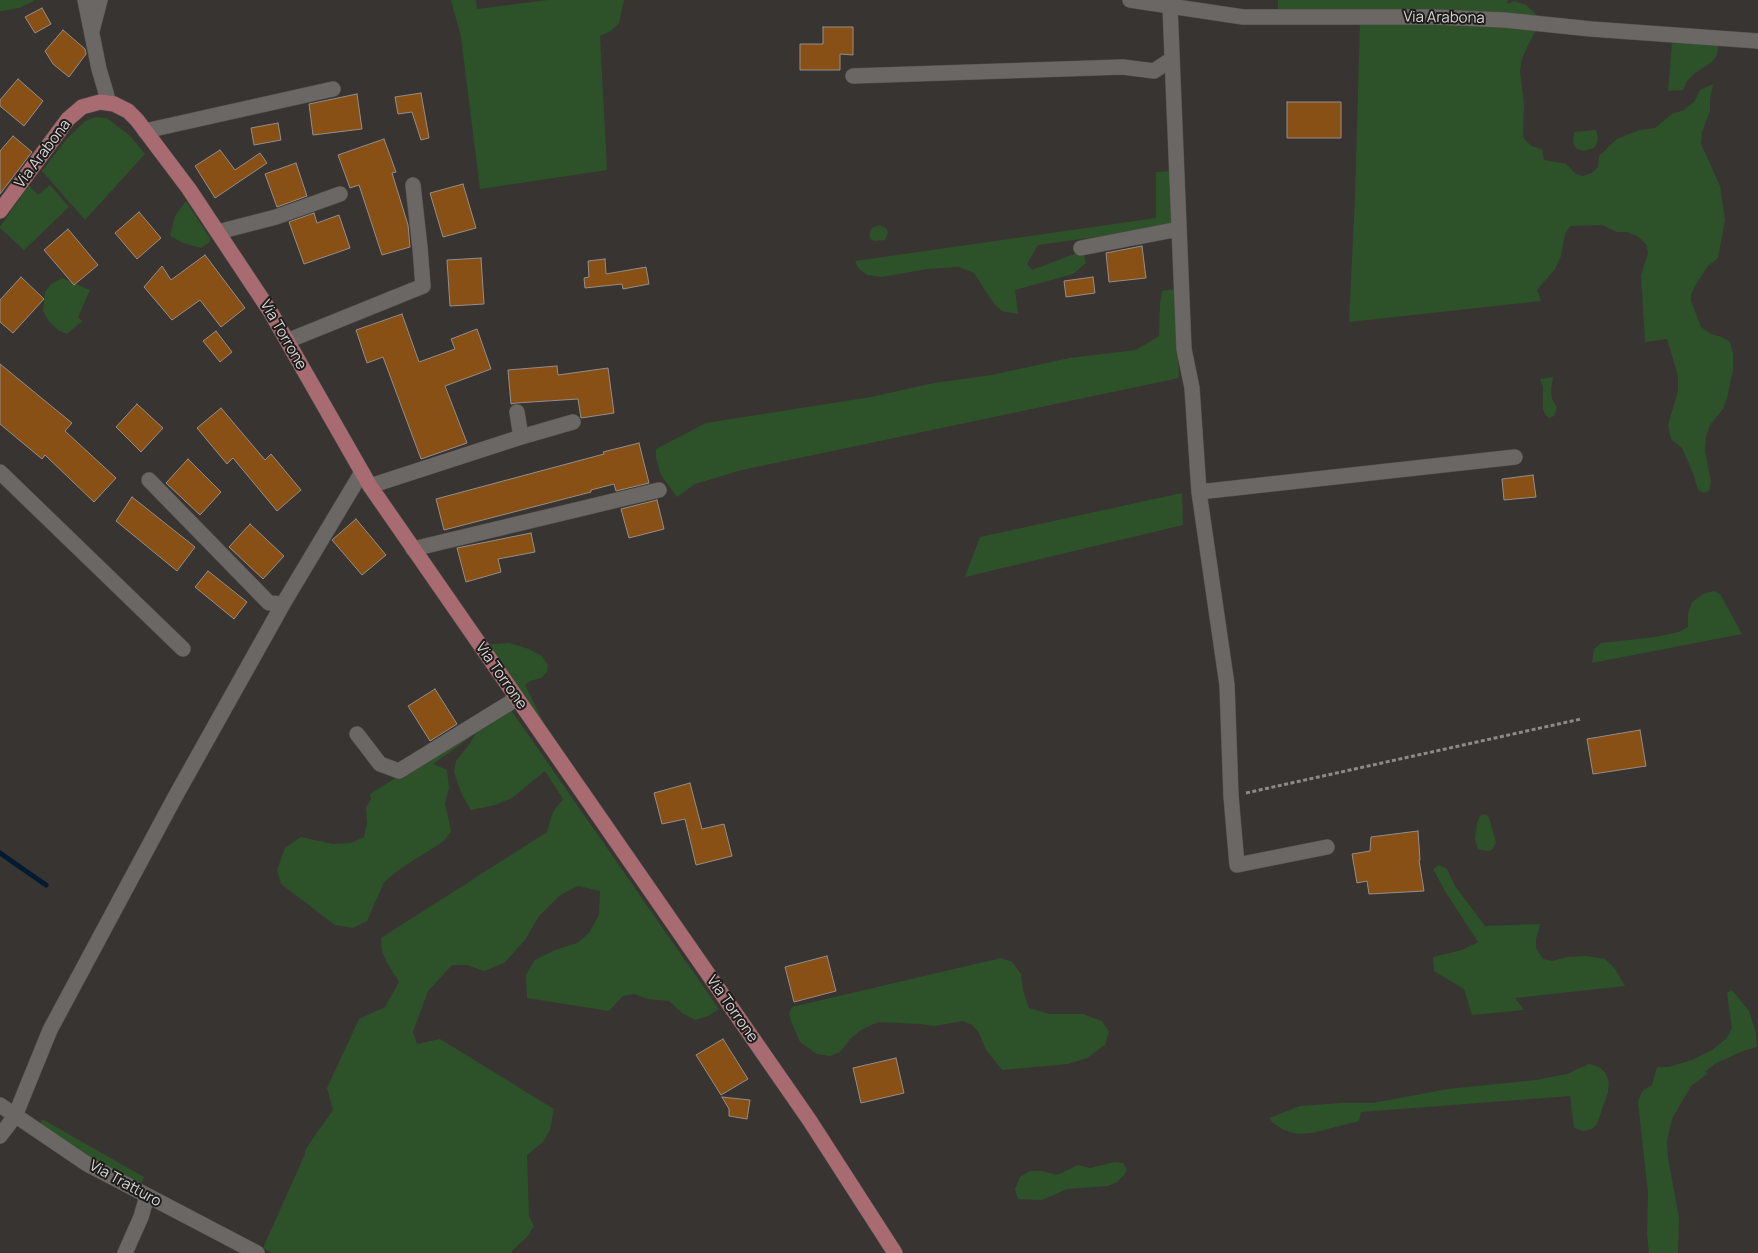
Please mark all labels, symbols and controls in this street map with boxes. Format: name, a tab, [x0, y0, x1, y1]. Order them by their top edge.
street label: Via Arabona	[1403, 8, 1485, 28]
street label: Via Arabona	[11, 116, 75, 192]
street label: Via Torrone	[256, 297, 310, 373]
street label: Via Torrone	[471, 639, 531, 713]
street label: Via Torrone	[702, 972, 762, 1046]
street label: Via Tratturo	[86, 1157, 164, 1211]

